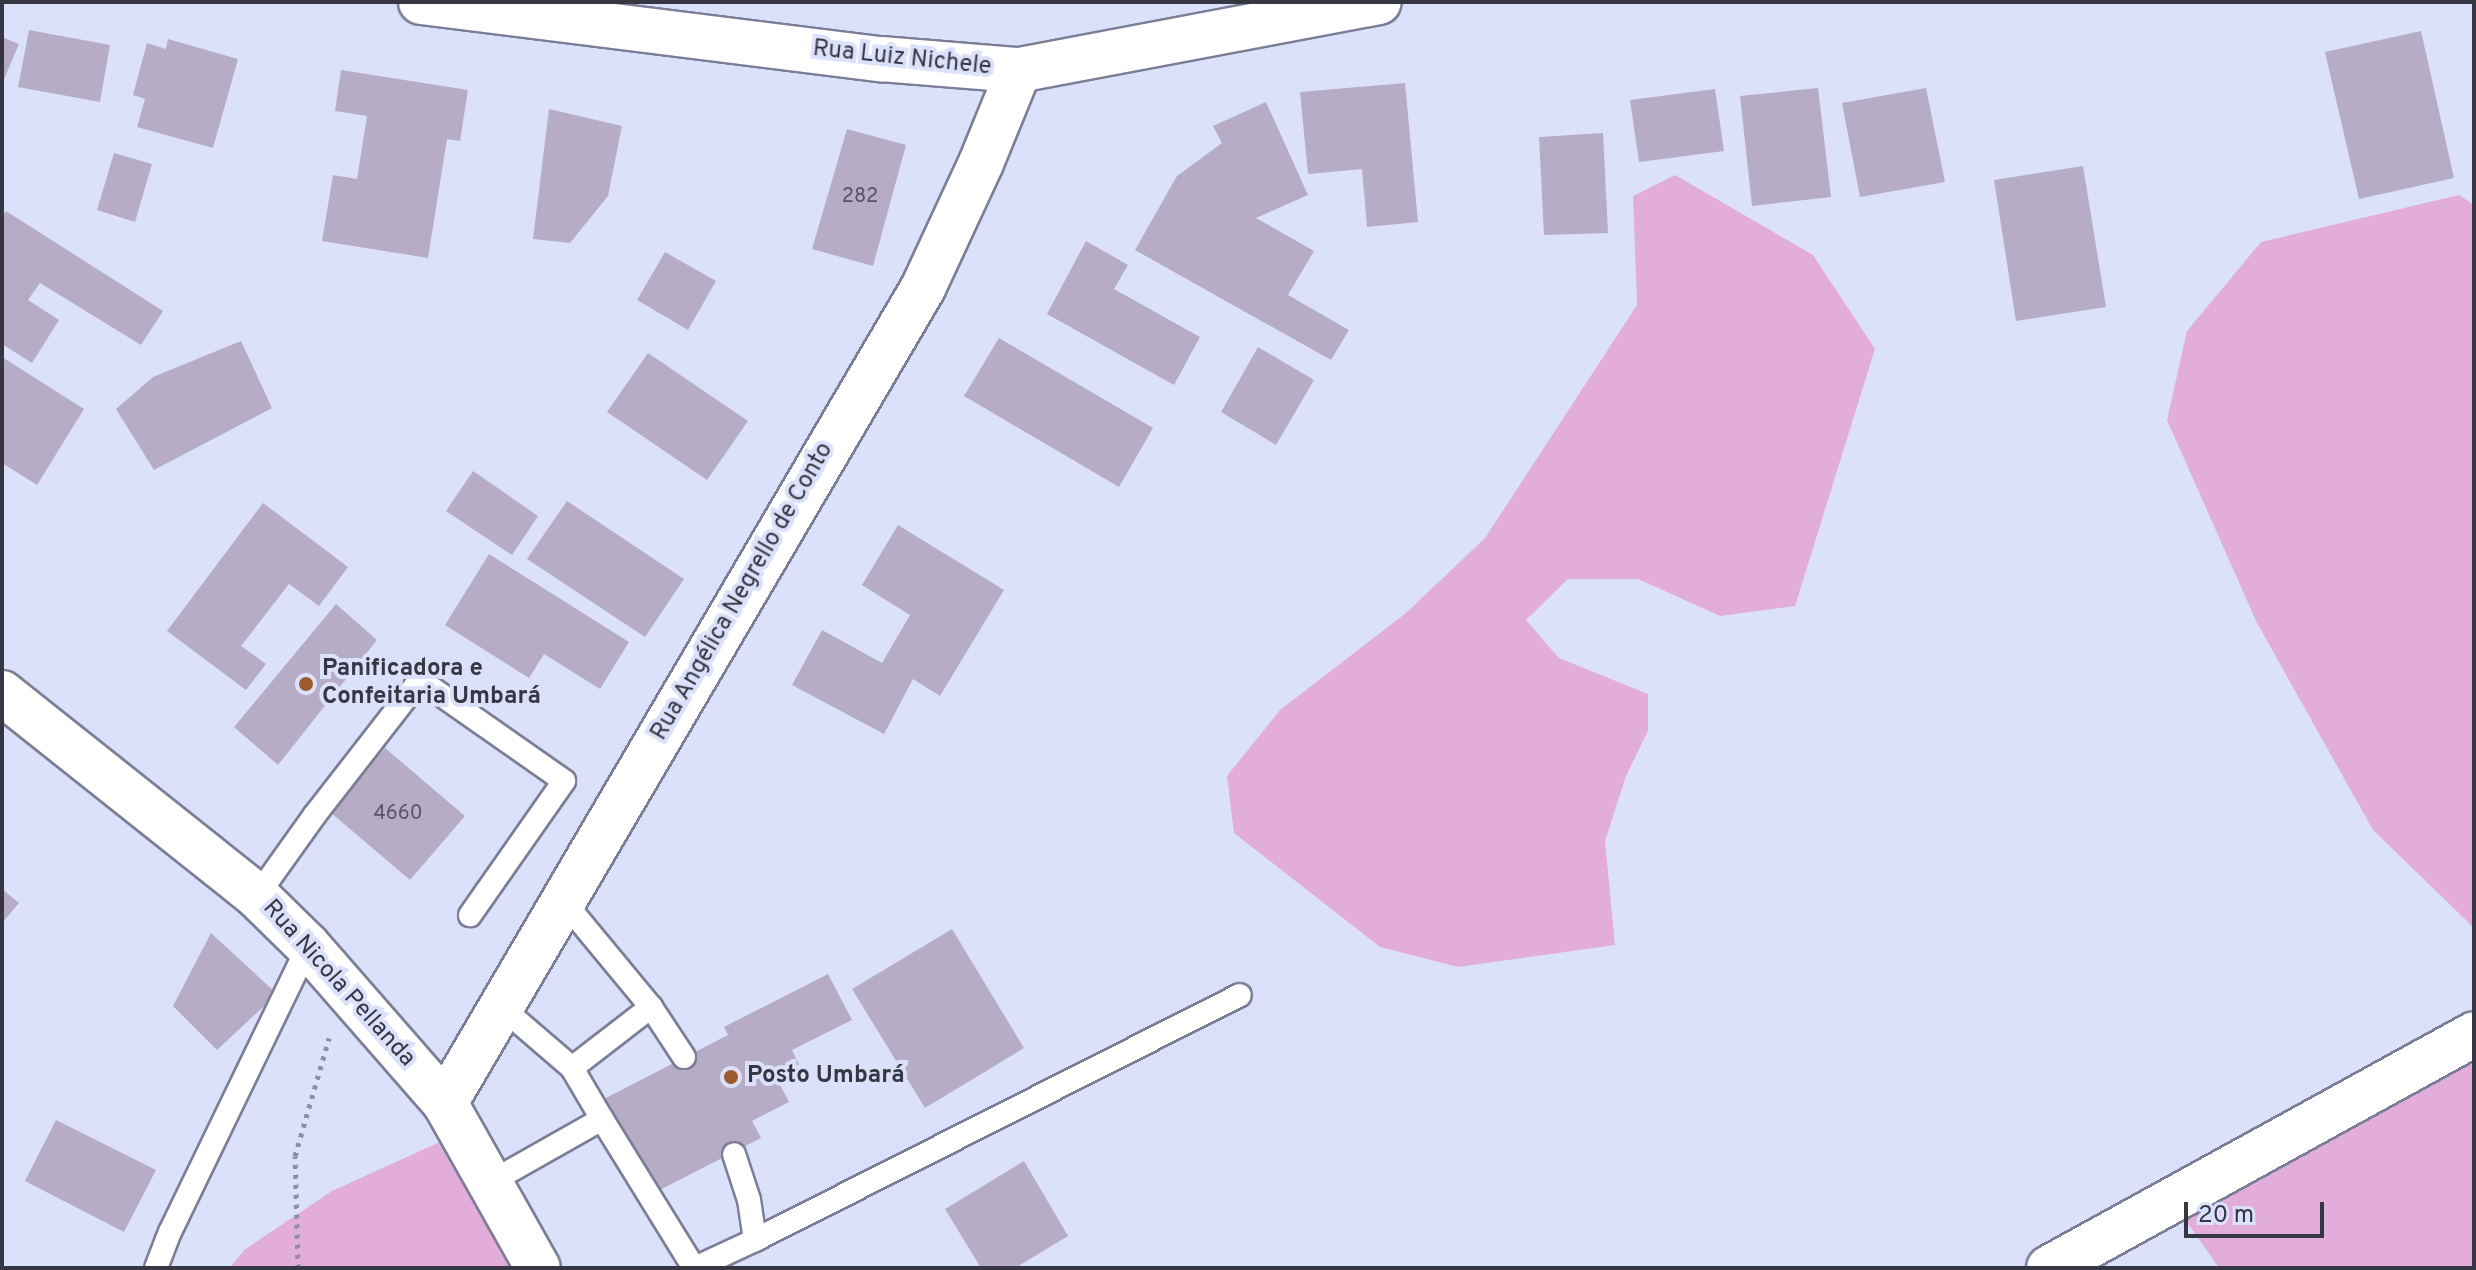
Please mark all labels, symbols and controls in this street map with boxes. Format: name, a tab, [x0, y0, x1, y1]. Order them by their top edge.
street label: Rua Luiz Nichele	[811, 35, 993, 83]
house number: 282	[842, 185, 878, 209]
street label: Rua Angélica Negrello de Conto	[646, 438, 840, 746]
place label: Panificadora e Confeitaria Umbará	[322, 656, 541, 712]
marker: Panificadora e Confeitaria Umbará	[297, 675, 315, 693]
house number: 4660	[373, 802, 423, 826]
street label: Rua Nicola Pellanda	[256, 895, 420, 1073]
place label: Posto Umbará	[747, 1063, 905, 1091]
marker: Posto Umbará	[722, 1068, 740, 1086]
scale bar	[2188, 1186, 2328, 1236]
text: 20 m	[2198, 1201, 2254, 1231]

